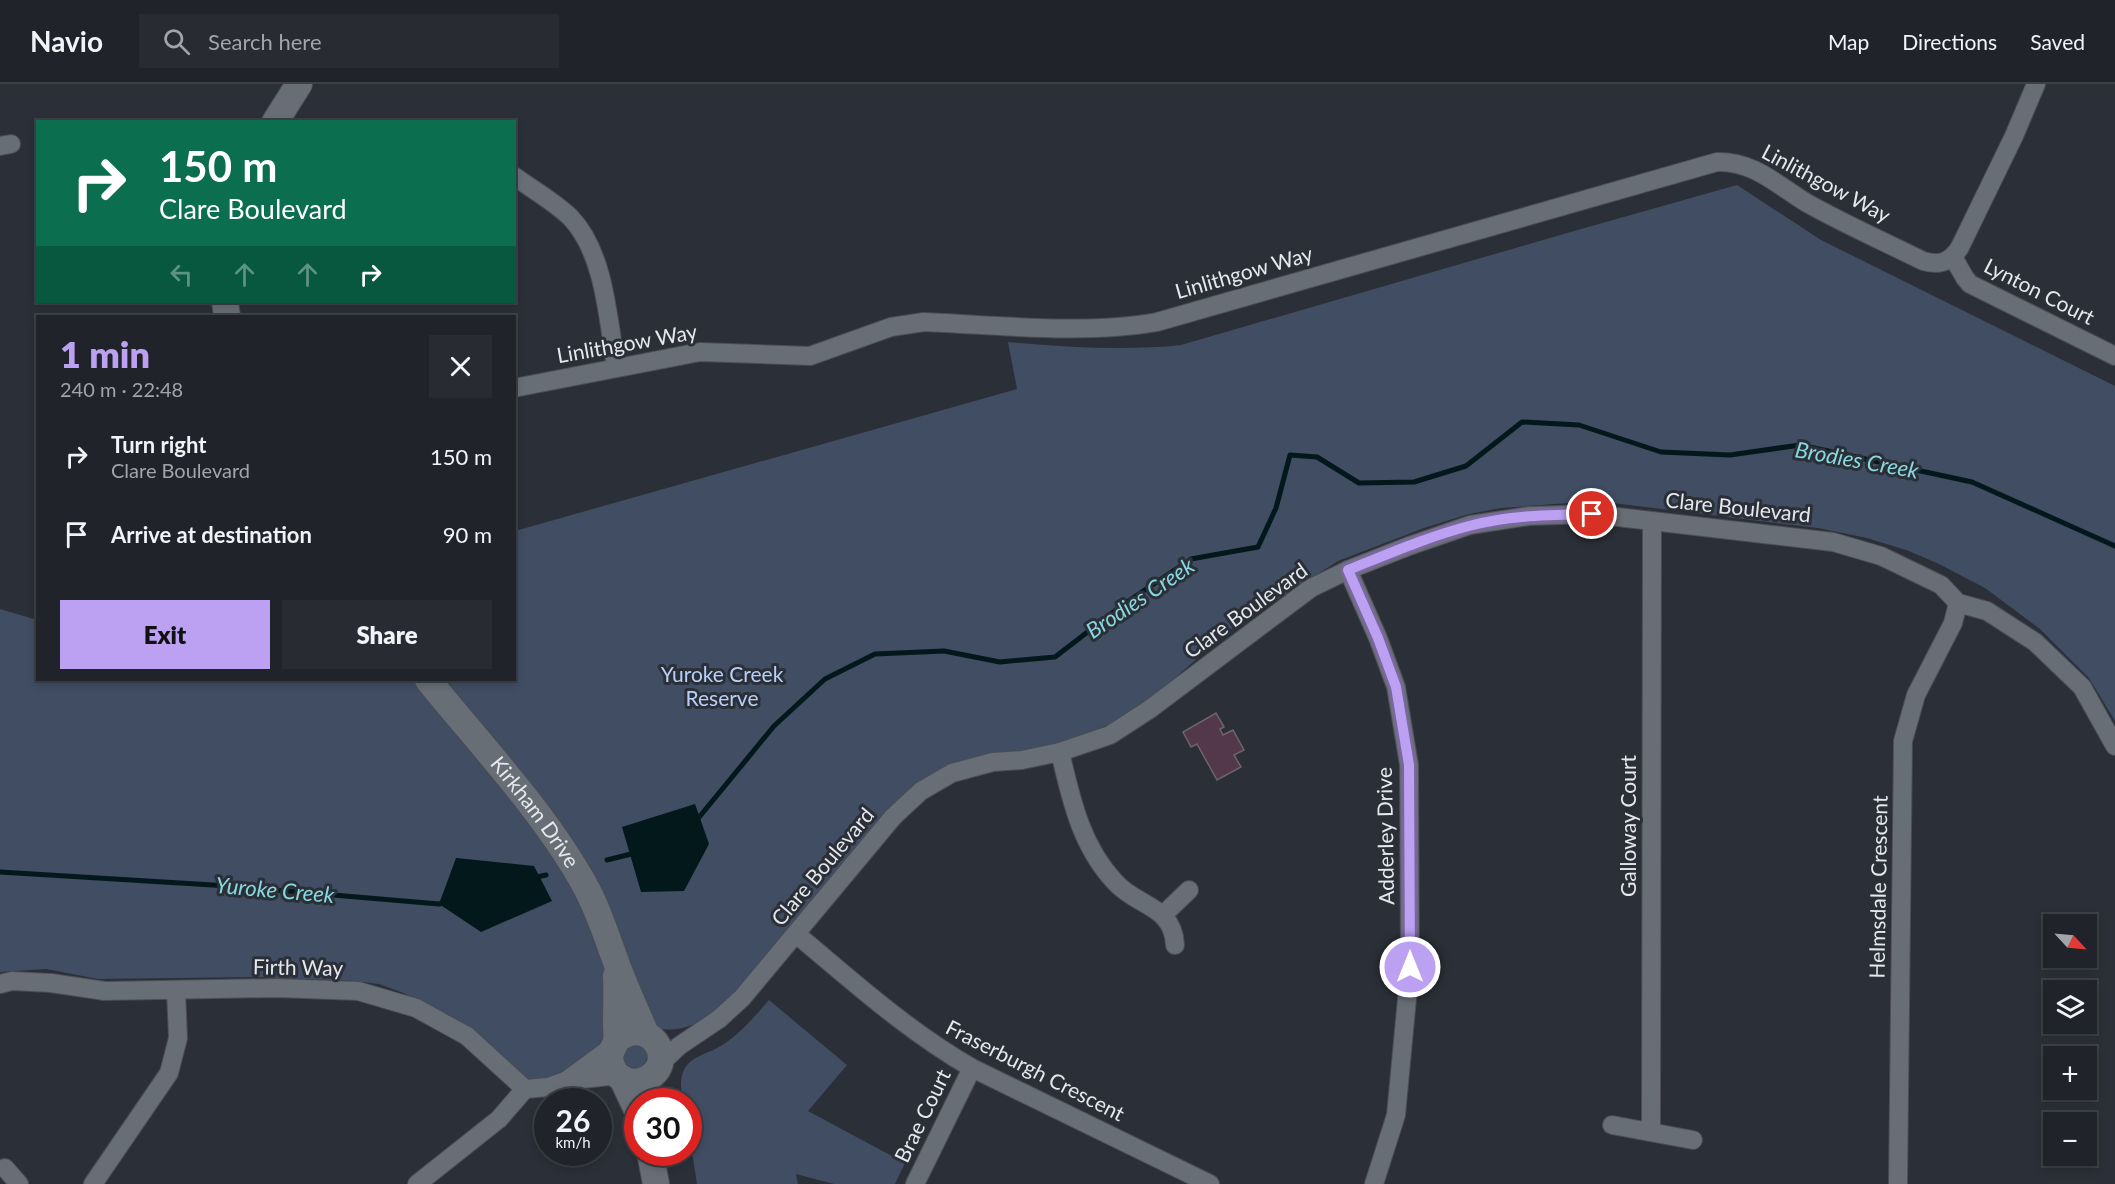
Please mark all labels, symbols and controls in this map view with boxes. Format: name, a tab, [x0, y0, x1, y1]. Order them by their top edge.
search box	[139, 14, 559, 68]
text: Navio	[30, 24, 103, 58]
icon: search	[160, 25, 193, 58]
text: Search here	[208, 28, 322, 55]
text: Map	[1828, 29, 1869, 54]
text: Directions	[1902, 29, 1997, 54]
text: Saved	[2030, 29, 2085, 54]
street label: Linlithgow Way	[1758, 138, 1895, 227]
text: 150 m	[159, 141, 277, 191]
icon: right	[60, 144, 138, 222]
text: Clare Boulevard	[159, 192, 347, 225]
street label: Linlithgow Way	[1172, 240, 1315, 303]
street label: Lynton Court	[1980, 252, 2099, 329]
icon: left	[165, 258, 198, 291]
icon: ahead	[228, 258, 261, 291]
icon: ahead	[291, 258, 324, 291]
icon: right	[354, 258, 387, 291]
street label: Linlithgow Way	[555, 318, 699, 367]
text: 1 min	[60, 332, 150, 376]
button: close	[429, 335, 492, 398]
text: 240 m · 22:48	[60, 377, 183, 401]
text: Turn right	[111, 431, 206, 458]
water label: Brodies Creek	[1793, 435, 1921, 484]
icon: right	[60, 440, 93, 473]
text: 150 m	[430, 443, 492, 470]
text: Clare Boulevard	[111, 458, 250, 482]
street label: Clare Boulevard	[1664, 486, 1812, 527]
pin	[1566, 488, 1617, 539]
icon: arrive	[1575, 497, 1608, 530]
icon: arrive	[60, 518, 93, 551]
text: Arrive at destination	[111, 521, 312, 548]
text: 90 m	[443, 521, 492, 548]
water label: Brodies Creek	[1080, 551, 1200, 644]
street label: Clare Boulevard	[1179, 557, 1312, 663]
button: Exit	[60, 600, 270, 669]
button: Share	[282, 600, 492, 669]
park label: Yuroke Creek Reserve	[661, 661, 784, 710]
street label: Kirkham Drive	[486, 751, 585, 872]
street label: Galloway Court	[1615, 754, 1640, 897]
street label: Adderley Drive	[1371, 767, 1398, 905]
street label: Helmsdale Crescent	[1863, 795, 1892, 979]
street label: Clare Boulevard	[765, 802, 878, 930]
water label: Yuroke Creek	[215, 871, 336, 908]
north arrow	[2043, 914, 2097, 968]
map controls	[2043, 914, 2097, 1166]
position arrow	[1378, 935, 1442, 999]
street label: Firth Way	[253, 953, 344, 980]
button: layers	[2043, 980, 2097, 1034]
street label: Fraserburgh Crescent	[942, 1014, 1130, 1126]
button: +	[2043, 1046, 2097, 1100]
street label: Brae Court	[888, 1064, 955, 1166]
speed limit sign: 30	[624, 1088, 702, 1166]
text: 26	[556, 1102, 590, 1138]
button: −	[2043, 1112, 2097, 1166]
text: km/h	[555, 1133, 591, 1151]

